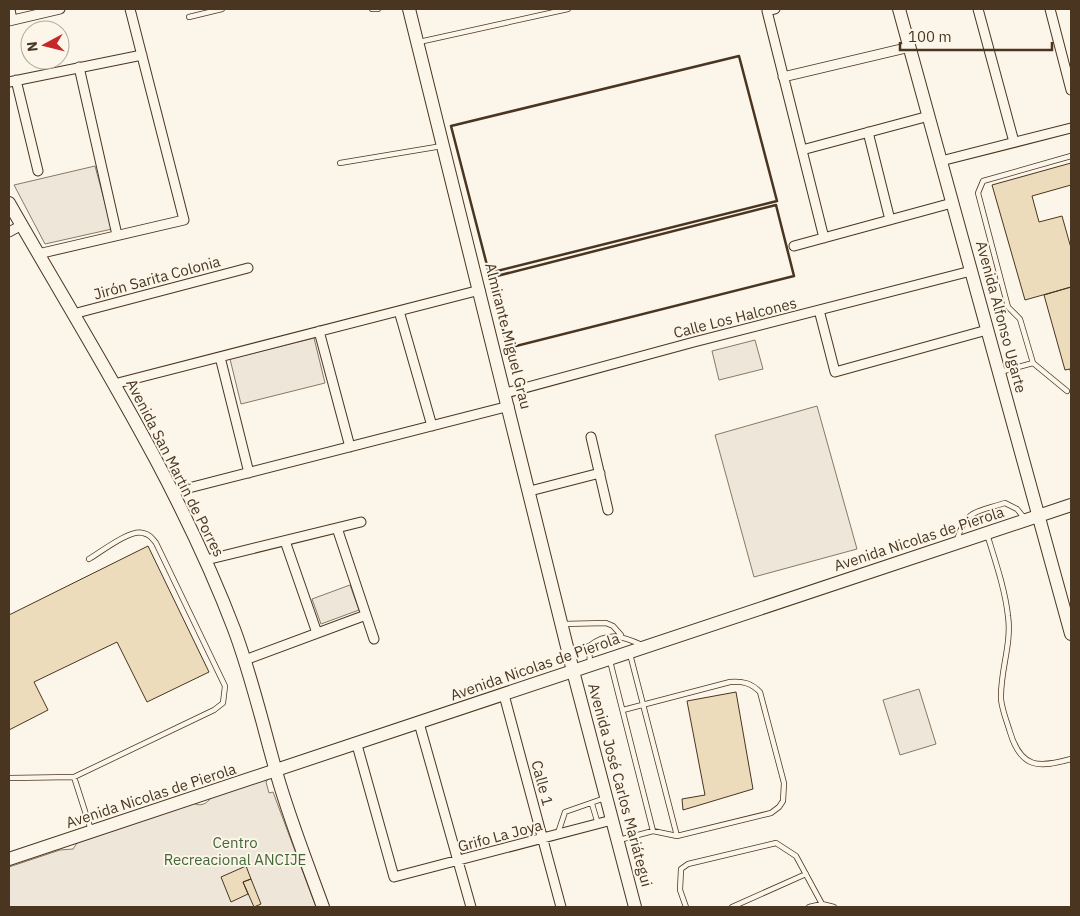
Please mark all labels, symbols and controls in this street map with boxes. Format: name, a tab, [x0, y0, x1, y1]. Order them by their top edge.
north arrow	[20, 20, 70, 70]
scale bar	[900, 20, 1052, 52]
text: 100 m	[908, 27, 952, 46]
text: N	[23, 40, 42, 53]
street label: Avenida Alfonso Ugarte	[972, 239, 1031, 395]
street label: Jirón Sarita Colonia	[91, 251, 222, 304]
street label: Almirante Miguel Grau	[481, 261, 536, 411]
street label: Calle Los Halcones	[671, 293, 799, 342]
street label: Avenida San Martín de Porres	[122, 376, 229, 560]
street label: Avenida Nicolas de Pierola	[831, 502, 1006, 575]
street label: Avenida Nicolas de Pierola	[448, 629, 622, 704]
street label: Avenida José Carlos Mariátegui	[584, 681, 657, 889]
street label: Calle 1	[527, 758, 558, 808]
street label: Avenida Nicolas de Pierola	[63, 759, 238, 832]
street label: Grifo La Joya	[456, 815, 544, 856]
park label: Centro Recreacional ANCIJE	[164, 833, 306, 869]

